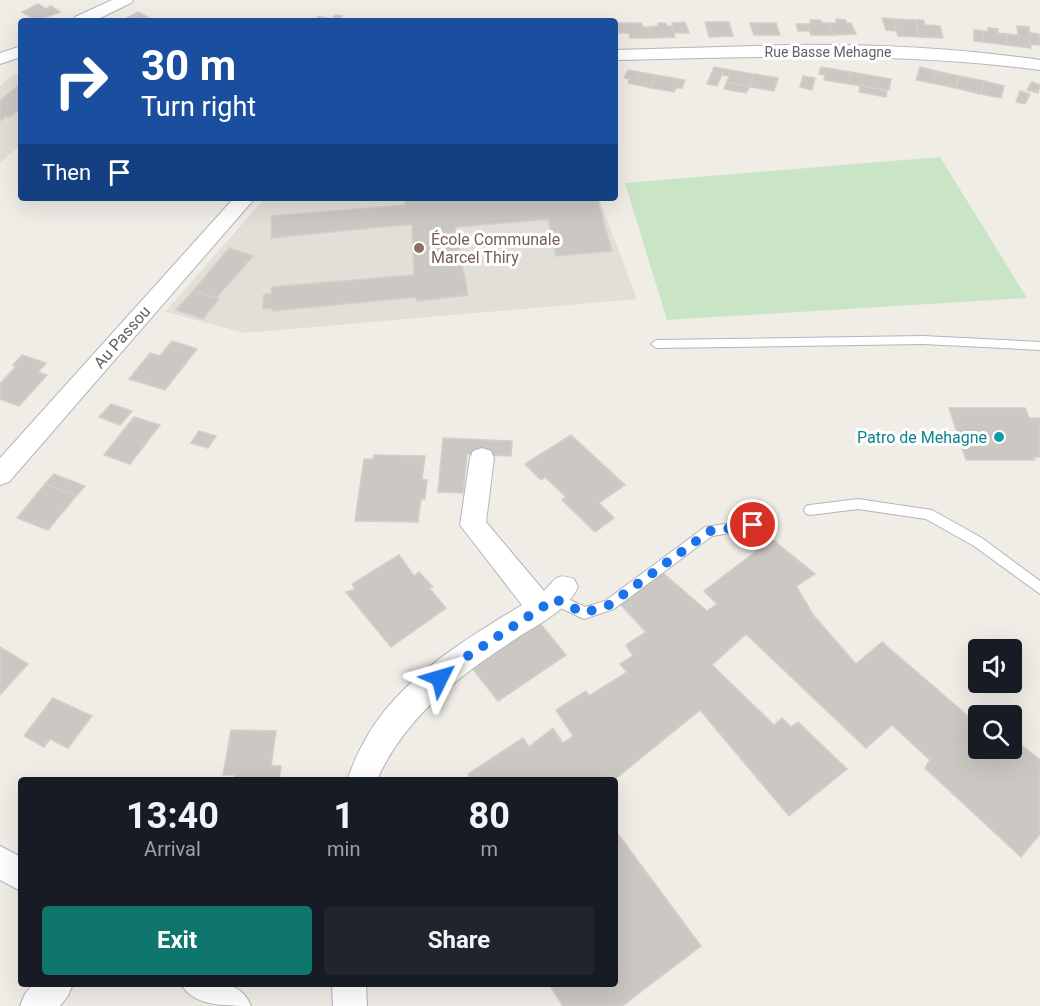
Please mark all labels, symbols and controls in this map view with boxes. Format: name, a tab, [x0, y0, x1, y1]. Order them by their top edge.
text: 30 m	[141, 41, 236, 90]
icon: right	[42, 42, 120, 120]
street label: Rue Basse Mehagne	[765, 44, 891, 60]
text: Turn right	[141, 91, 256, 123]
icon: arrive	[103, 156, 136, 189]
text: Then	[42, 160, 91, 185]
place label: École Communale Marcel Thiry	[431, 230, 560, 267]
marker: École Communale Marcel Thiry	[412, 241, 426, 255]
street label: Au Passou	[90, 302, 154, 372]
place label: Patro de Mehagne	[857, 428, 987, 447]
marker: Patro de Mehagne	[992, 430, 1006, 444]
pin	[727, 499, 778, 550]
icon: arrive	[736, 508, 769, 541]
map controls	[968, 639, 1022, 759]
button: sound	[968, 639, 1022, 693]
position arrow	[408, 646, 472, 710]
button: search	[968, 705, 1022, 759]
text: 13:40	[126, 795, 219, 837]
text: 1	[333, 795, 354, 837]
text: 80	[469, 795, 510, 837]
text: Arrival	[144, 837, 201, 861]
text: min	[327, 837, 360, 861]
text: m	[480, 837, 498, 861]
button: Exit	[42, 906, 312, 975]
button: Share	[324, 906, 594, 975]

